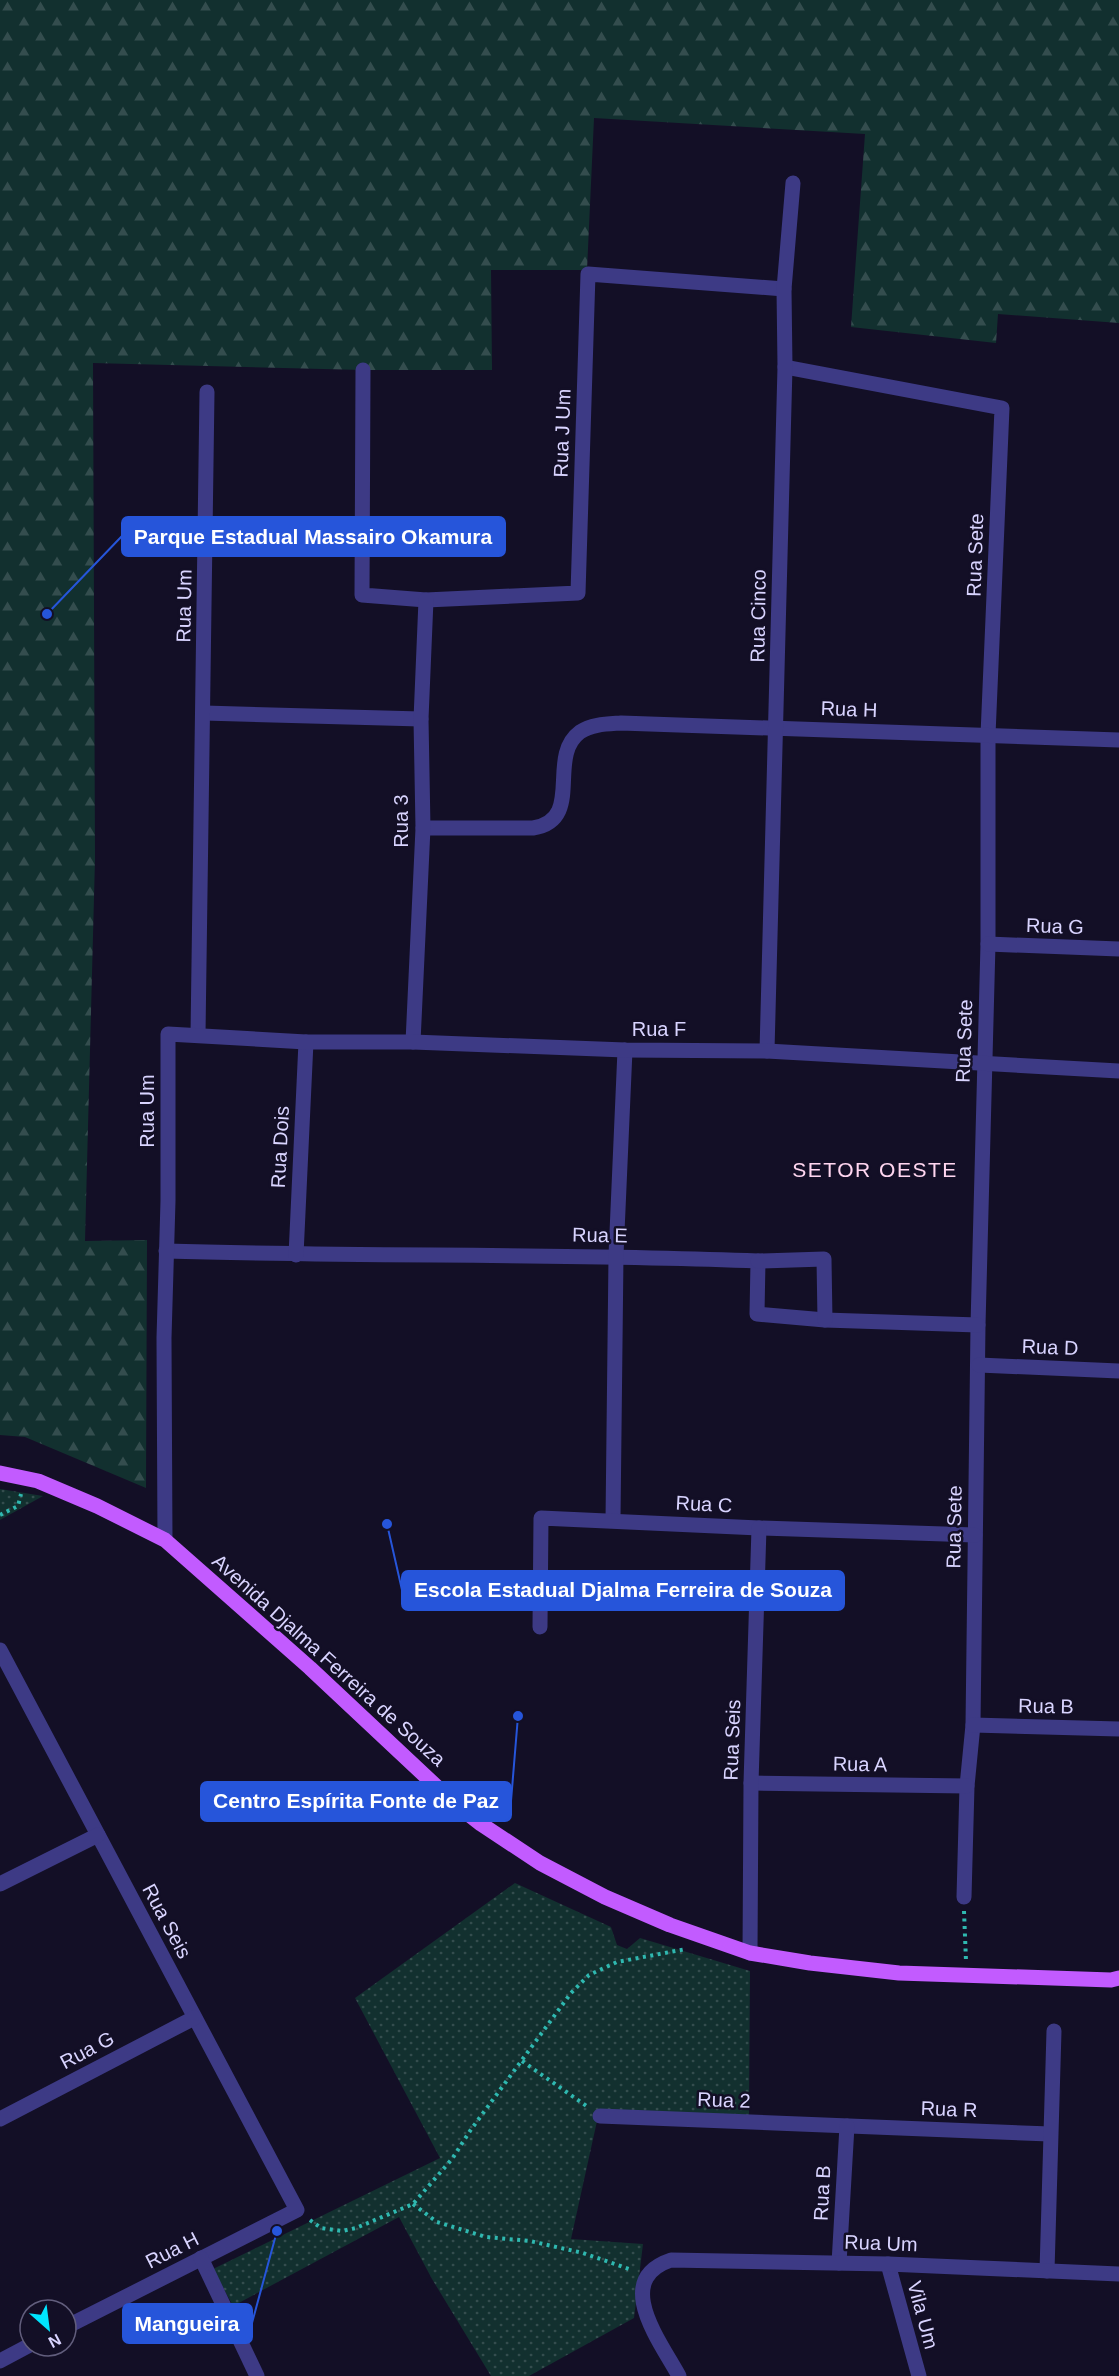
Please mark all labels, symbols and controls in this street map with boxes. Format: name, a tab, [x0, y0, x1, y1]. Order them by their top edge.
street label: Rua J Um	[549, 388, 575, 478]
street label: Rua Sete	[963, 513, 987, 597]
callout: Parque Estadual Massairo Okamura	[122, 517, 505, 556]
text: Parque Estadual Massairo Okamura	[134, 525, 492, 548]
street label: Rua Um	[172, 569, 196, 643]
street label: Rua Cinco	[746, 569, 770, 663]
street label: Rua H	[820, 697, 878, 721]
street label: Rua 3	[390, 794, 412, 848]
street label: Rua G	[1026, 914, 1084, 938]
street label: Rua Sete	[952, 999, 976, 1083]
street label: Rua F	[632, 1018, 686, 1040]
street label: Rua Um	[136, 1074, 158, 1148]
street label: Rua Dois	[267, 1105, 293, 1189]
district label: SETOR OESTE	[792, 1158, 958, 1181]
street label: Rua E	[572, 1224, 628, 1246]
street label: Rua D	[1021, 1335, 1079, 1359]
street label: Rua Sete	[942, 1485, 966, 1569]
street label: Rua C	[675, 1492, 733, 1516]
street label: Avenida Djalma Ferreira de Souza	[208, 1550, 450, 1771]
callout: Escola Estadual Djalma Ferreira de Souza	[402, 1571, 844, 1610]
text: Escola Estadual Djalma Ferreira de Souza	[414, 1578, 832, 1601]
street label: Rua B	[1018, 1695, 1074, 1717]
street label: Rua Seis	[720, 1699, 744, 1781]
street label: Rua A	[833, 1753, 888, 1775]
callout: Centro Espírita Fonte de Paz	[201, 1782, 511, 1821]
text: Centro Espírita Fonte de Paz	[213, 1789, 499, 1812]
street label: Rua Seis	[138, 1880, 196, 1962]
street label: Rua G	[56, 2027, 118, 2073]
street label: Rua 2	[697, 2088, 751, 2112]
street label: Rua R	[920, 2097, 978, 2121]
street label: Rua B	[810, 2165, 834, 2221]
street label: Rua H	[142, 2227, 202, 2273]
street label: Rua Um	[844, 2231, 918, 2255]
street label: Vila Um	[903, 2279, 943, 2351]
north arrow	[18, 2298, 78, 2358]
callout: Mangueira	[123, 2304, 252, 2343]
text: Mangueira	[134, 2312, 240, 2335]
text: N	[46, 2331, 64, 2351]

